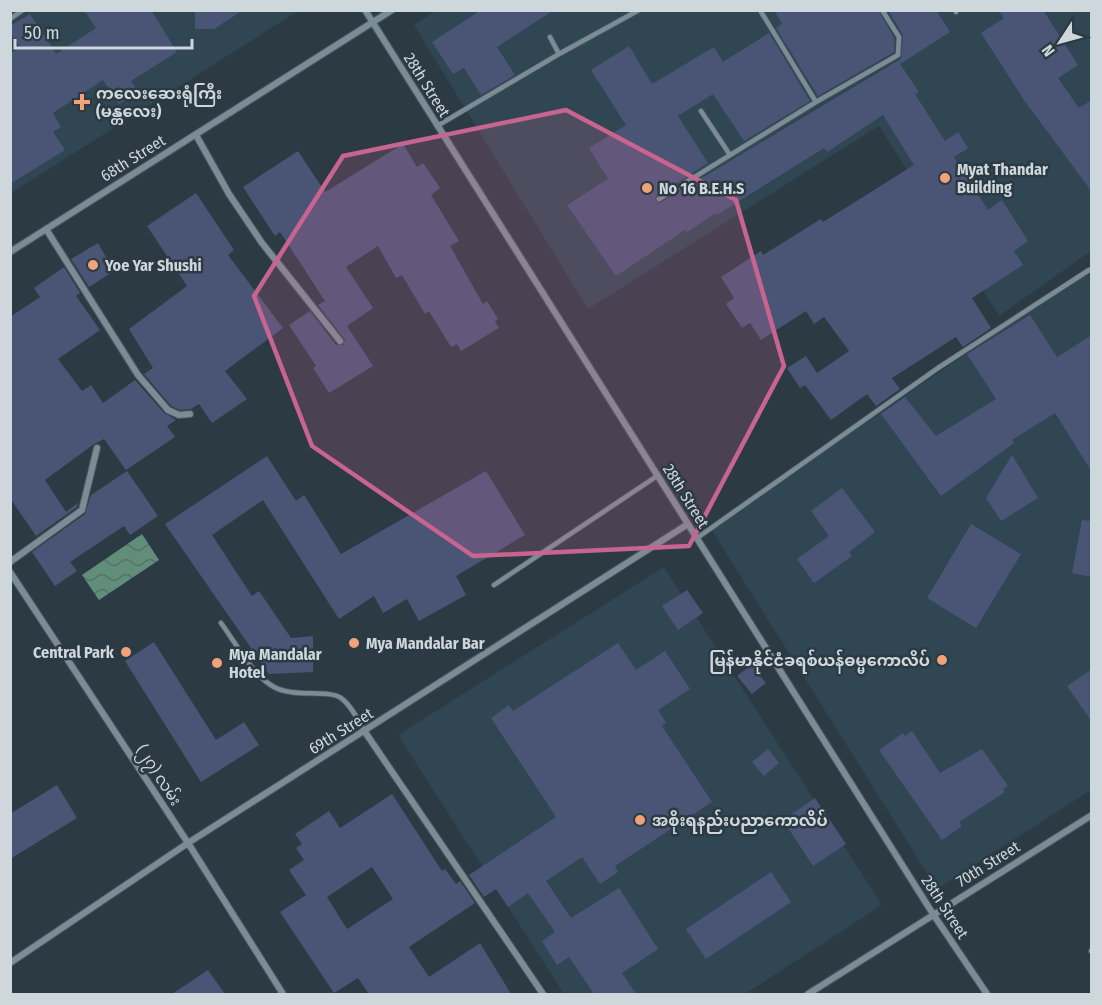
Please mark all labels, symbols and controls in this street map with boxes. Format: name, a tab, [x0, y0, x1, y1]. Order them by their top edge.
scale bar	[15, 12, 192, 50]
north arrow	[1030, 12, 1090, 72]
text: 50 m	[24, 22, 60, 44]
text: N	[1038, 41, 1059, 60]
street label: 28th Street	[400, 50, 454, 121]
place label: ကလေးဆေးရုံကြီး (မန္တလေး)	[96, 82, 222, 125]
marker: ကလေးဆေးရုံကြီး (မန္တလေး)	[73, 93, 91, 111]
street label: 68th Street	[97, 130, 170, 185]
place label: Myat Thandar Building	[957, 160, 1048, 197]
marker: Myat Thandar Building	[938, 171, 952, 185]
place label: No 16 B.E.H.S	[659, 179, 744, 198]
marker: No 16 B.E.H.S	[640, 181, 654, 195]
place label: Yoe Yar Shushi	[104, 256, 202, 275]
marker: Yoe Yar Shushi	[86, 258, 100, 272]
street label: 28th Street	[659, 461, 713, 532]
place label: Mya Mandalar Bar	[366, 634, 485, 653]
marker: Mya Mandalar Bar	[347, 636, 361, 650]
place label: Central Park	[33, 643, 115, 662]
marker: Central Park	[119, 645, 133, 659]
place label: Mya Mandalar Hotel	[229, 645, 322, 682]
place label: မြန်မာနိုင်ငံခရစ်ယန်ဓမ္မကောလိပ်	[709, 649, 930, 674]
marker: မြန်မာနိုင်ငံခရစ်ယန်ဓမ္မကောလိပ်	[935, 653, 949, 667]
marker: Mya Mandalar Hotel	[210, 656, 224, 670]
street label: 69th Street	[305, 703, 377, 758]
street label: (၂၇) လမ်း	[129, 740, 187, 811]
place label: အစိုးရနည်းပညာကောလိပ်	[652, 809, 828, 834]
marker: အစိုးရနည်းပညာကောလိပ်	[633, 813, 647, 827]
street label: 70th Street	[953, 837, 1024, 891]
street label: 28th Street	[917, 872, 973, 943]

